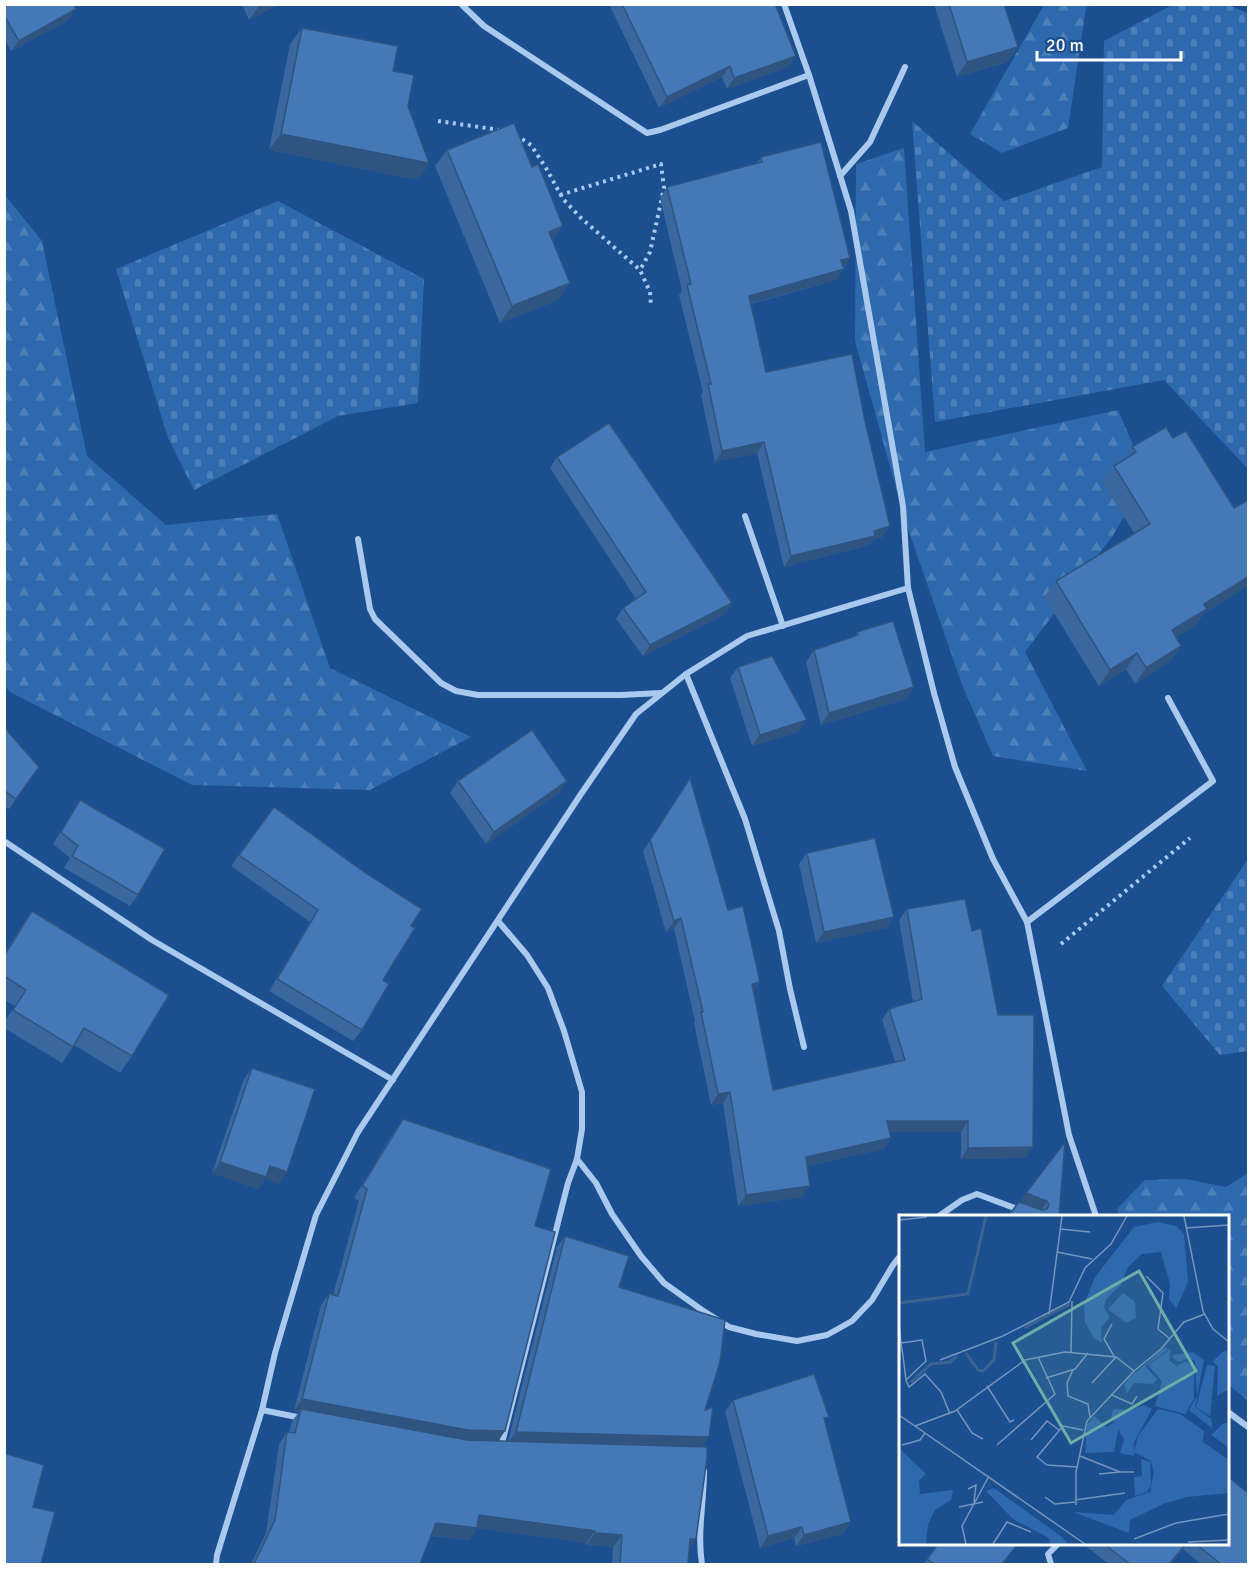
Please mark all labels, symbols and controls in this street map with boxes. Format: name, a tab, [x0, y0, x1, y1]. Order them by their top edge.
scale bar	[1037, 24, 1181, 62]
text: 20 m	[1046, 34, 1084, 56]
inset map	[899, 1215, 1229, 1545]

